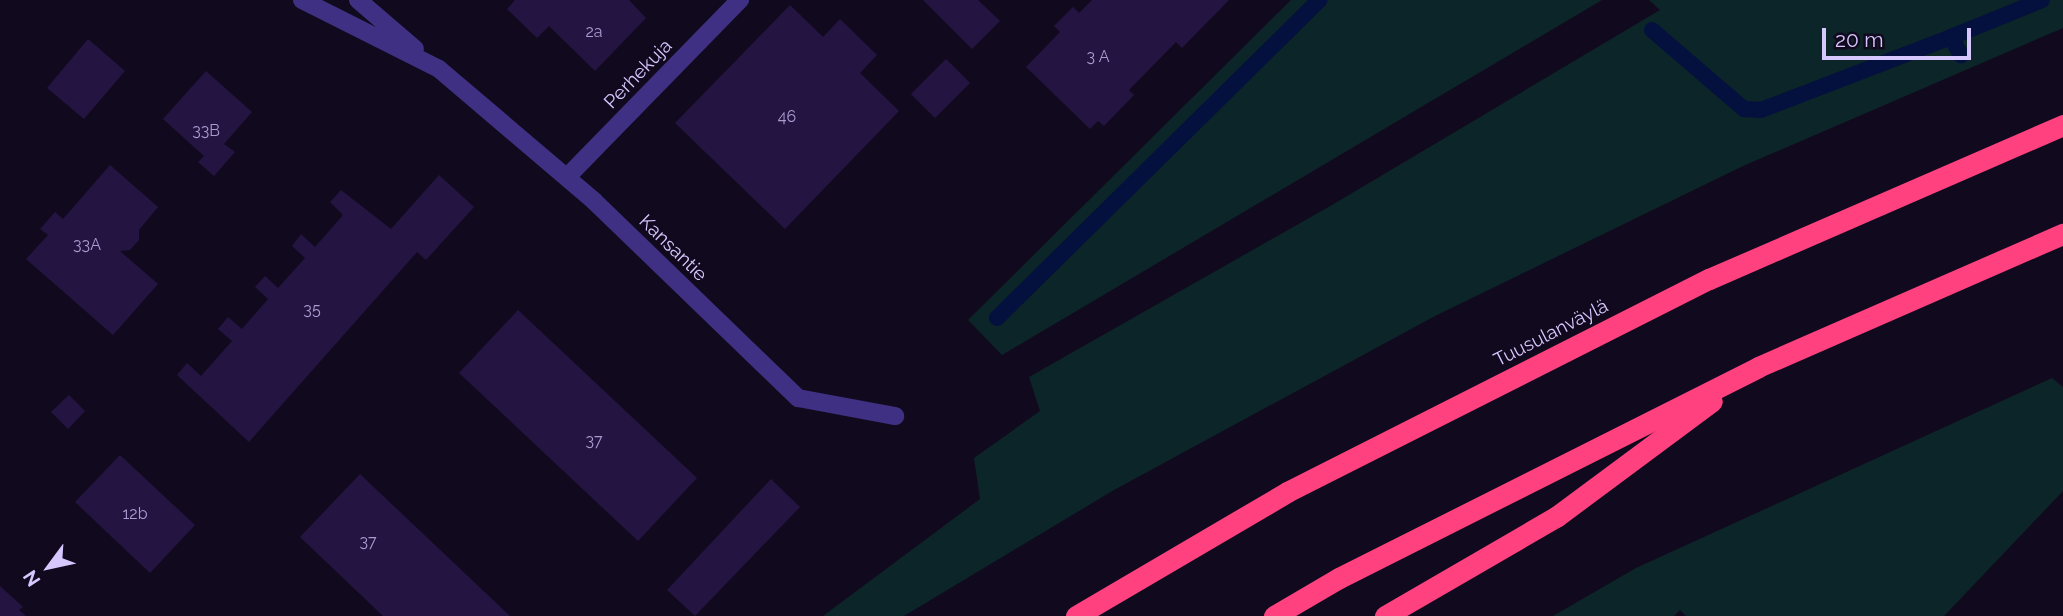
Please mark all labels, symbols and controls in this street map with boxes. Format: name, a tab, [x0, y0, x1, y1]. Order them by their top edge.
scale bar	[1825, 14, 1974, 58]
house number: 2a	[585, 22, 603, 42]
text: 20 m	[1835, 27, 1883, 52]
street label: Perhekuja	[599, 35, 677, 113]
house number: 3 A	[1086, 47, 1110, 67]
house number: 46	[778, 107, 796, 127]
house number: 33B	[192, 121, 220, 141]
street label: Kansantie	[634, 210, 712, 286]
house number: 33A	[73, 235, 101, 255]
street label: Tuusulanväylä	[1490, 294, 1612, 372]
house number: 35	[303, 300, 321, 320]
house number: 37	[585, 431, 603, 451]
house number: 12b	[122, 504, 148, 524]
north arrow	[14, 532, 84, 602]
house number: 37	[359, 532, 377, 552]
text: N	[18, 566, 45, 591]

